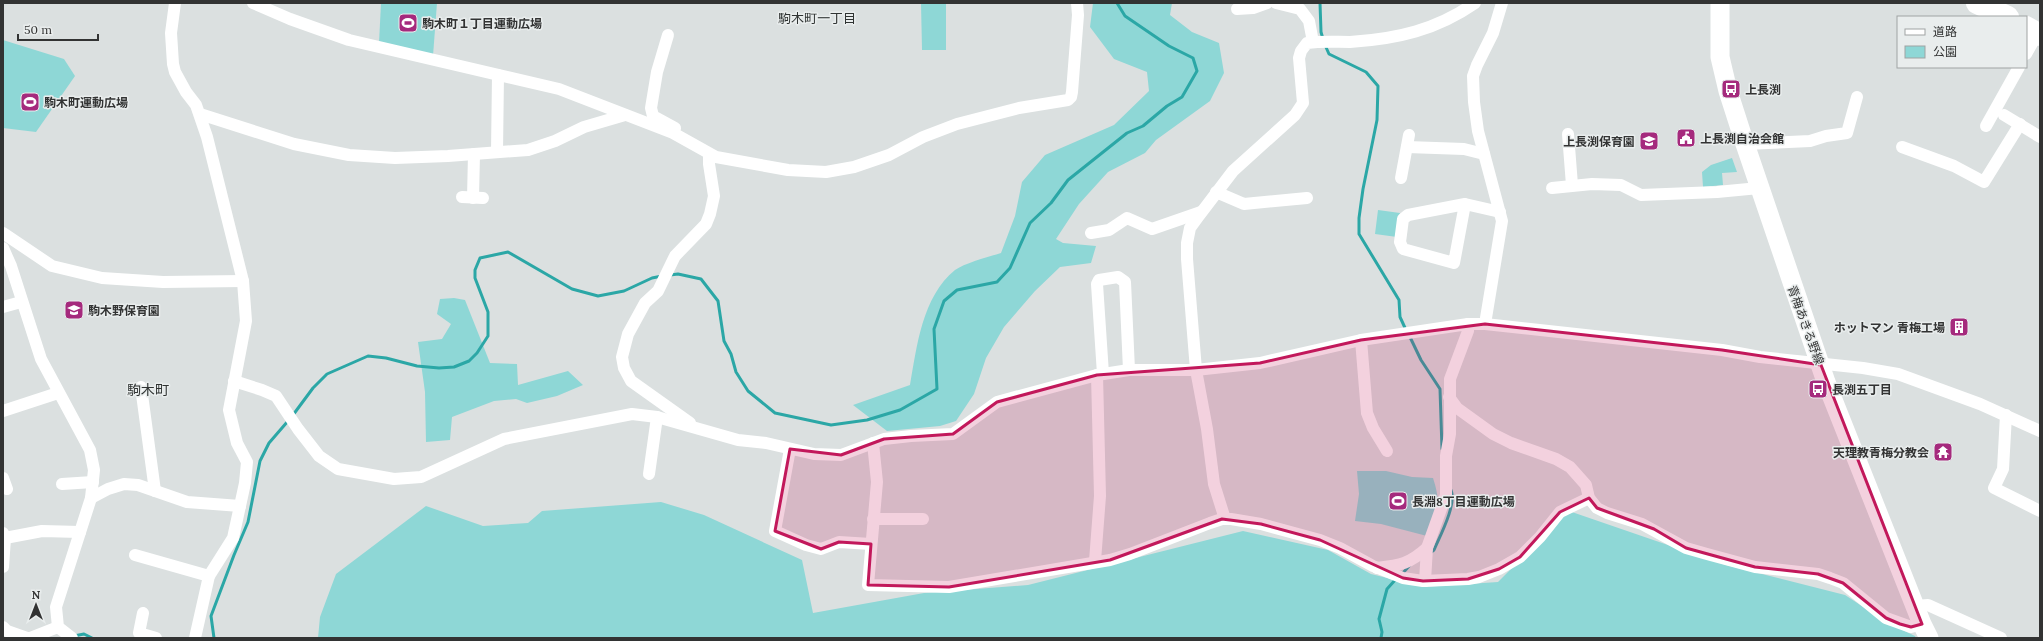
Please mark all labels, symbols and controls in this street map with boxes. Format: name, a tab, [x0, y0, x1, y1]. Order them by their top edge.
district label: 駒木町一丁目	[778, 10, 856, 27]
sports icon: 駒木町１丁目運動広場	[397, 12, 419, 34]
scale bar	[18, 16, 98, 42]
place label: 駒木町１丁目運動広場	[422, 16, 542, 31]
legend	[1897, 16, 2027, 68]
text: 50 m	[24, 22, 52, 37]
text: 道路	[1933, 24, 1957, 39]
text: 公園	[1933, 44, 1957, 59]
bus stop icon: 上長渕	[1720, 78, 1742, 100]
place label: 上長渕	[1745, 82, 1781, 97]
sports icon: 駒木町運動広場	[19, 91, 41, 113]
place label: 駒木町運動広場	[44, 95, 128, 110]
public building icon: 上長渕自治会館	[1675, 127, 1697, 149]
school or university icon: 上長渕保育園	[1638, 130, 1660, 152]
place label: 上長渕自治会館	[1700, 131, 1784, 146]
place label: 上長渕保育園	[1563, 134, 1635, 149]
street label: 青梅あきる野線	[1785, 283, 1827, 367]
school or university icon: 駒木野保育園	[63, 299, 85, 321]
place label: 駒木野保育園	[88, 303, 160, 318]
building icon: ホットマン 青梅工場	[1948, 316, 1970, 338]
place label: ホットマン 青梅工場	[1834, 320, 1945, 335]
bus stop icon: 長渕五丁目	[1807, 378, 1829, 400]
district label: 駒木町	[127, 381, 169, 399]
place label: 長渕五丁目	[1832, 382, 1892, 397]
temple icon: 天理教青梅分教会	[1932, 441, 1954, 463]
place label: 天理教青梅分教会	[1833, 445, 1929, 460]
sports icon: 長淵8丁目運動広場	[1387, 490, 1409, 512]
place label: 長淵8丁目運動広場	[1412, 494, 1515, 509]
north arrow	[16, 585, 56, 625]
text: N	[32, 588, 41, 602]

